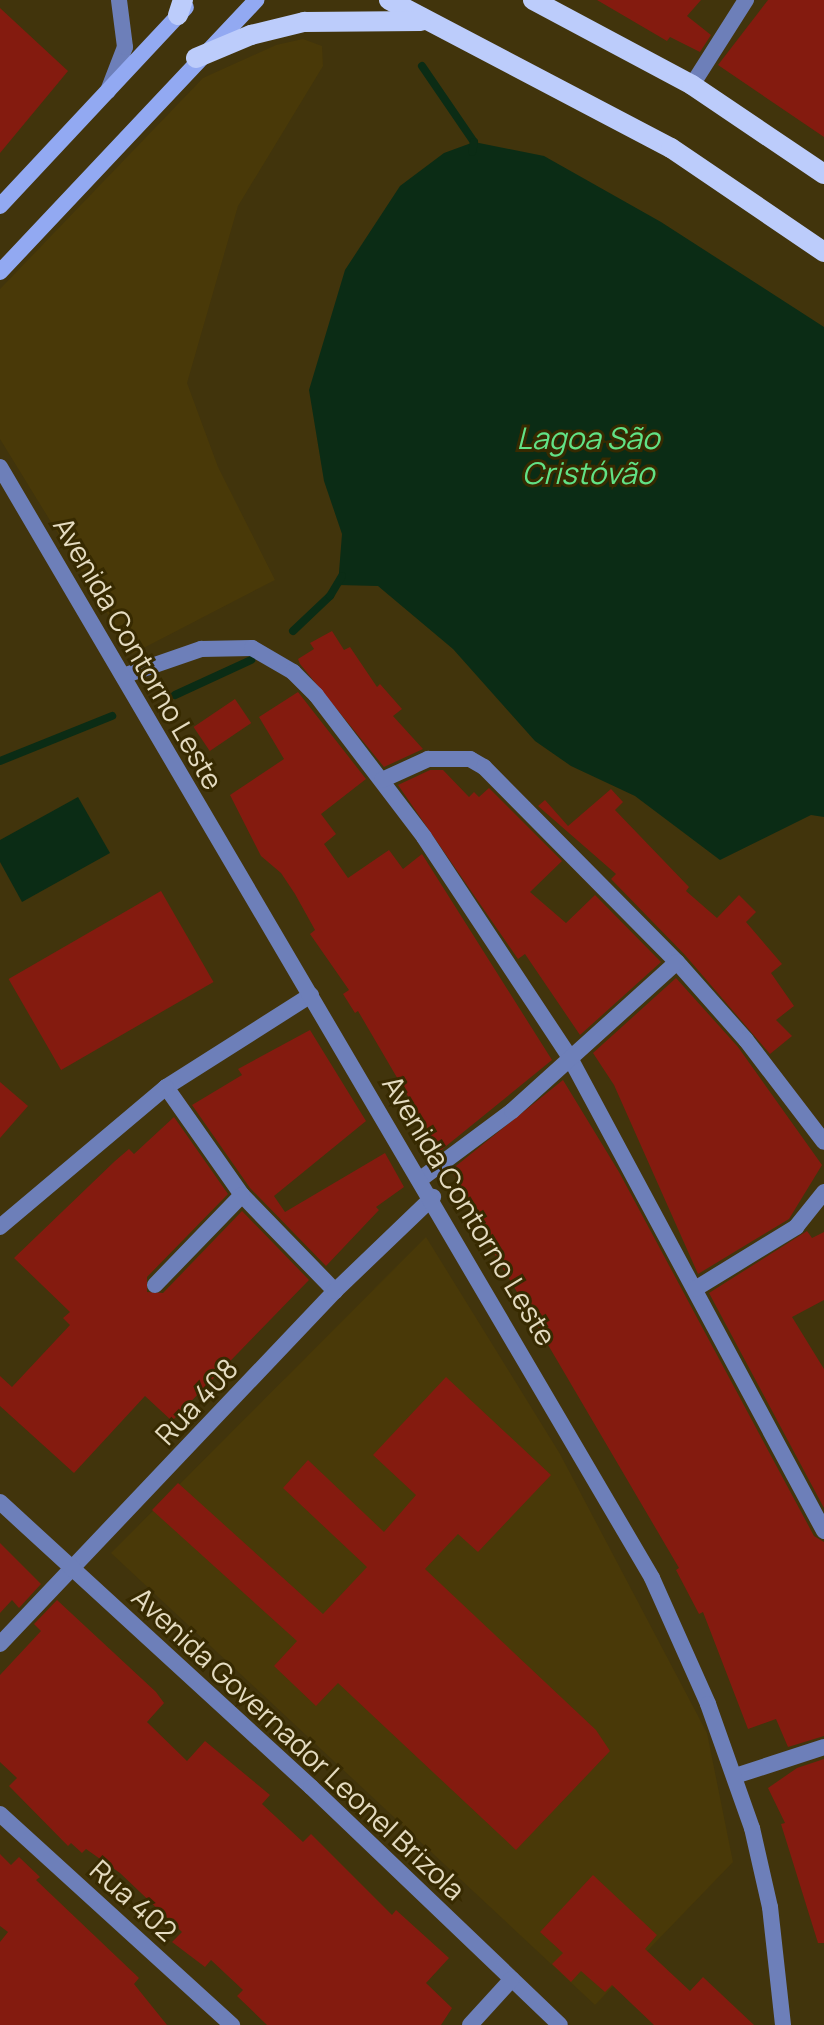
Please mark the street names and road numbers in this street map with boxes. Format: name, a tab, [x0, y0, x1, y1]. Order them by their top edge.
street label: Avenida Contorno Leste	[47, 511, 231, 795]
street label: Avenida Contorno Leste	[376, 1069, 564, 1351]
street label: Rua 408	[148, 1351, 244, 1451]
street label: Avenida Governador Leonel Brizola	[126, 1580, 472, 1906]
street label: Rua 402	[84, 1852, 184, 1948]

